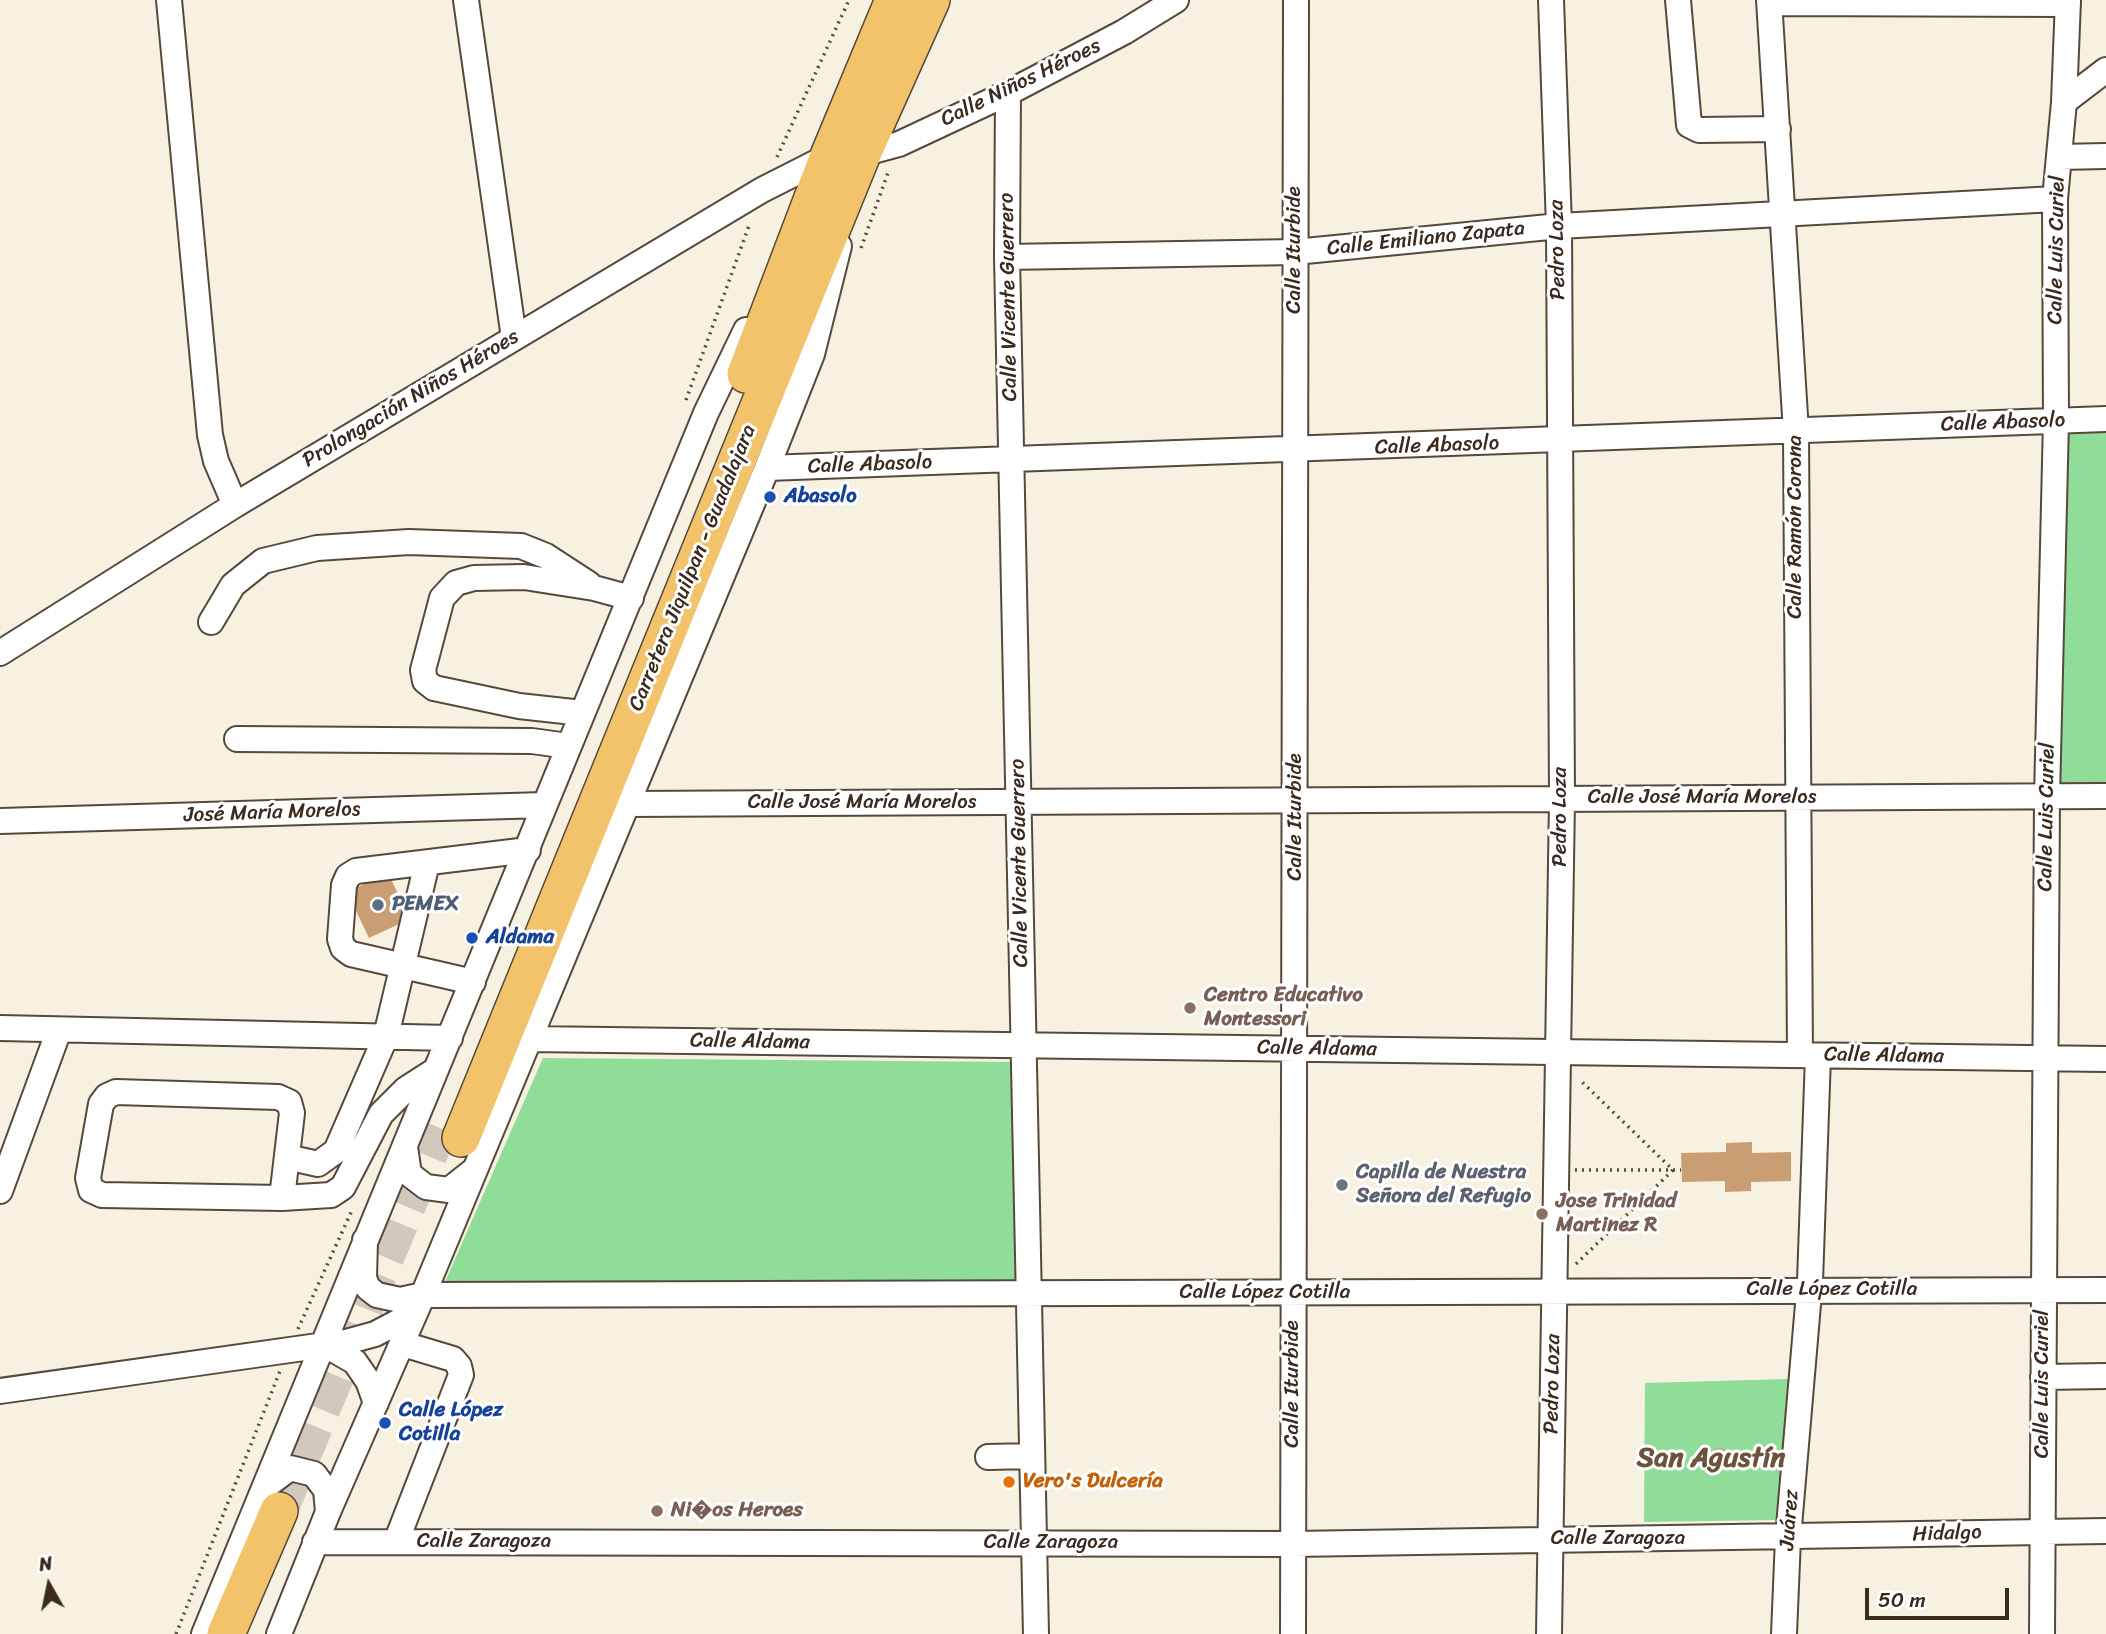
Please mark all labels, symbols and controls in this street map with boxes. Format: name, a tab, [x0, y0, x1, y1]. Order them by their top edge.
street label: Calle Niños Héroes	[937, 33, 1105, 133]
street label: Calle Luis Curiel	[2043, 175, 2071, 325]
street label: Calle Iturbide	[1282, 186, 1308, 314]
street label: Calle Vicente Guerrero	[995, 193, 1023, 401]
street label: Pedro Loza	[1545, 200, 1571, 300]
street label: Calle Emiliano Zapata	[1326, 216, 1526, 262]
street label: Prolongación Niños Héroes	[298, 324, 524, 474]
street label: Calle Abasolo	[1940, 408, 2066, 438]
street label: Carretera Jiquilpan - Guadalajara	[624, 421, 762, 715]
street label: Calle Abasolo	[1374, 431, 1500, 461]
street label: Calle Ramón Corona	[1783, 435, 1809, 619]
street label: Calle Abasolo	[807, 450, 933, 480]
place label: Abasolo	[784, 484, 857, 510]
marker: Abasolo	[762, 489, 778, 505]
street label: Calle Luis Curiel	[2033, 742, 2061, 892]
street label: Calle Iturbide	[1283, 753, 1309, 881]
street label: Calle Vicente Guerrero	[1006, 759, 1034, 967]
street label: Pedro Loza	[1548, 767, 1574, 867]
street label: Calle José María Morelos	[1588, 785, 1816, 811]
street label: Calle José María Morelos	[748, 790, 976, 816]
street label: José María Morelos	[183, 797, 361, 829]
place label: PEMEX	[392, 892, 459, 918]
marker: PEMEX	[370, 897, 386, 913]
place label: Aldama	[486, 925, 554, 951]
marker: Aldama	[464, 930, 480, 946]
place label: Centro Educativo Montessori	[1204, 983, 1363, 1033]
marker: Centro Educativo Montessori	[1182, 1000, 1198, 1016]
street label: Calle Aldama	[690, 1028, 810, 1056]
street label: Calle Aldama	[1257, 1035, 1377, 1063]
street label: Calle Aldama	[1824, 1042, 1944, 1070]
place label: Capilla de Nuestra Señora del Refugio	[1356, 1160, 1531, 1210]
marker: Capilla de Nuestra Señora del Refugio	[1334, 1177, 1350, 1193]
place label: Jose Trinidad Martinez R	[1556, 1189, 1676, 1239]
marker: Jose Trinidad Martinez R	[1534, 1206, 1550, 1222]
street label: Calle López Cotilla	[1747, 1277, 1917, 1303]
street label: Calle López Cotilla	[1180, 1280, 1350, 1306]
street label: Calle Luis Curiel	[2030, 1310, 2056, 1458]
street label: Calle Iturbide	[1280, 1320, 1306, 1448]
street label: Pedro Loza	[1540, 1334, 1566, 1434]
place label: Calle López Cotilla	[399, 1398, 503, 1448]
marker: Calle López Cotilla	[377, 1415, 393, 1431]
district label: San Agustín	[1637, 1442, 1785, 1476]
place label: Vero's Dulcería	[1023, 1469, 1163, 1495]
marker: Vero's Dulcería	[1001, 1474, 1017, 1490]
street label: Juárez	[1775, 1489, 1805, 1551]
place label: Ni�os Heroes	[671, 1498, 803, 1524]
marker: Ni�os Heroes	[649, 1503, 665, 1519]
street label: Hidalgo	[1912, 1520, 1982, 1548]
street label: Calle Zaragoza	[1551, 1526, 1685, 1552]
street label: Calle Zaragoza	[417, 1529, 551, 1555]
street label: Calle Zaragoza	[984, 1530, 1118, 1556]
text: N	[37, 1546, 55, 1581]
north arrow	[14, 1550, 84, 1620]
scale bar	[1868, 1574, 2011, 1618]
text: 50 m	[1878, 1581, 1926, 1619]

